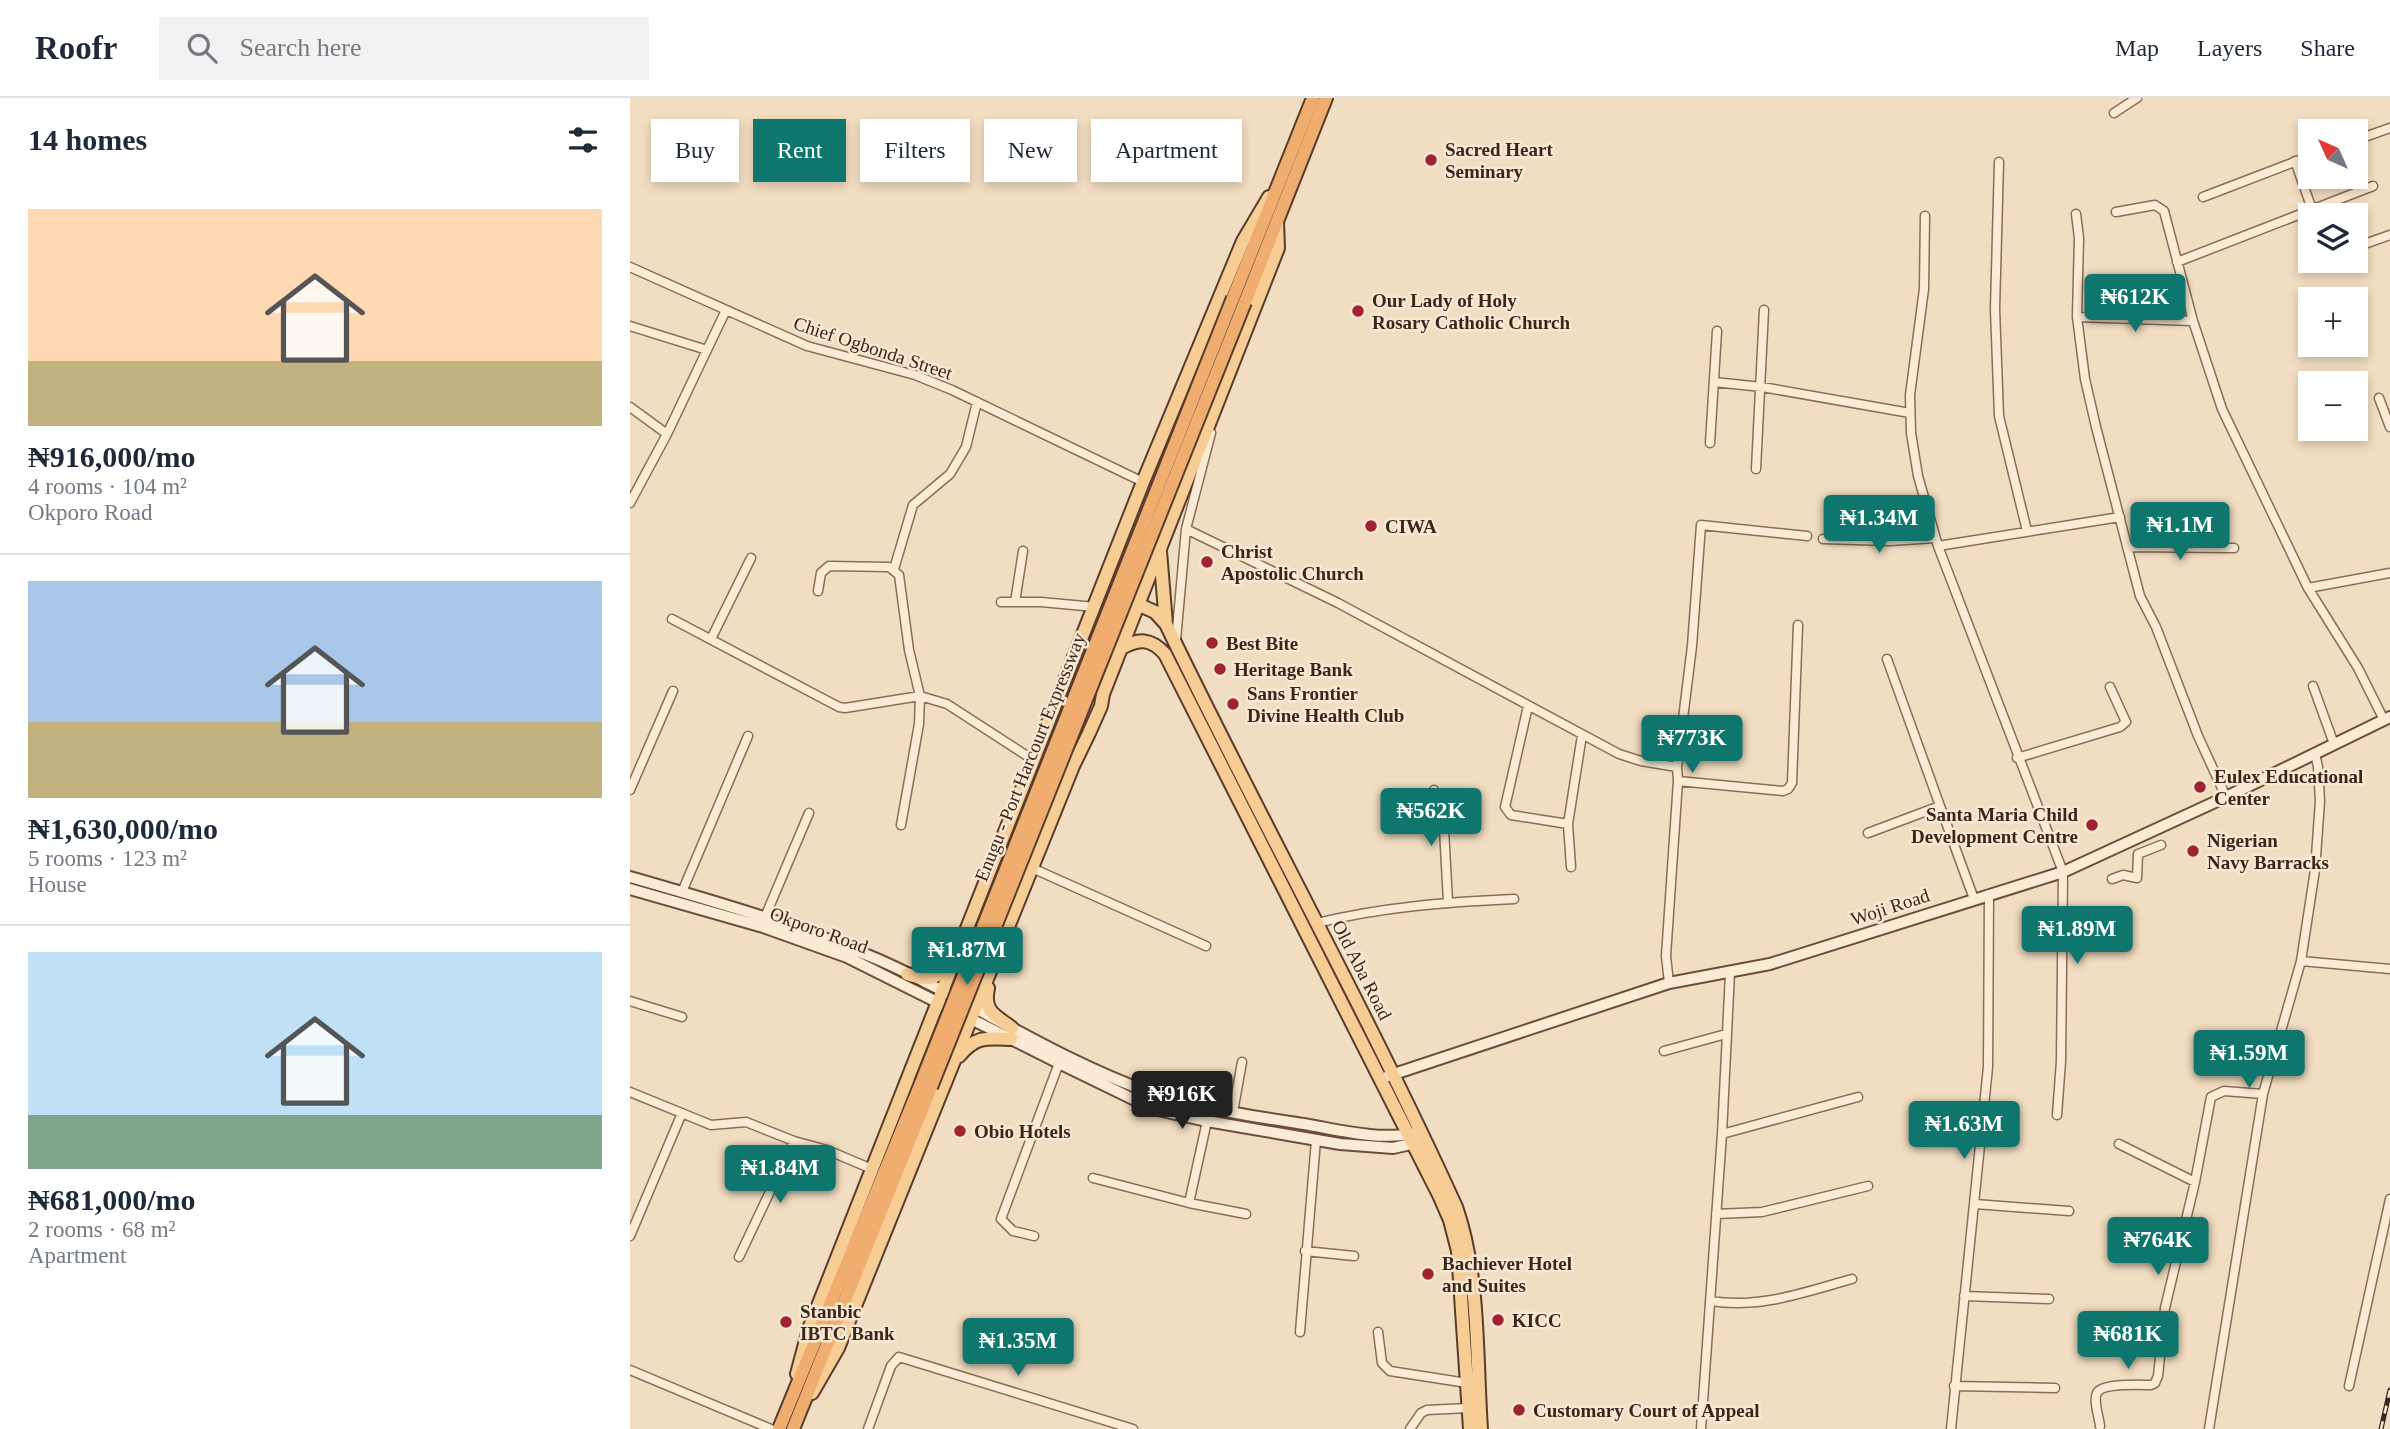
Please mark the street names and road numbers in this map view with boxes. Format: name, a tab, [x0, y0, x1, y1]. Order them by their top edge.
street label: Chief Ogbonda Street	[791, 312, 956, 384]
street label: Enugu - Port Harcourt Expressway	[970, 629, 1090, 884]
street label: Woji Road	[1848, 884, 1932, 930]
street label: Okporo Road	[767, 903, 871, 958]
street label: Old Aba Road	[1328, 917, 1396, 1024]

